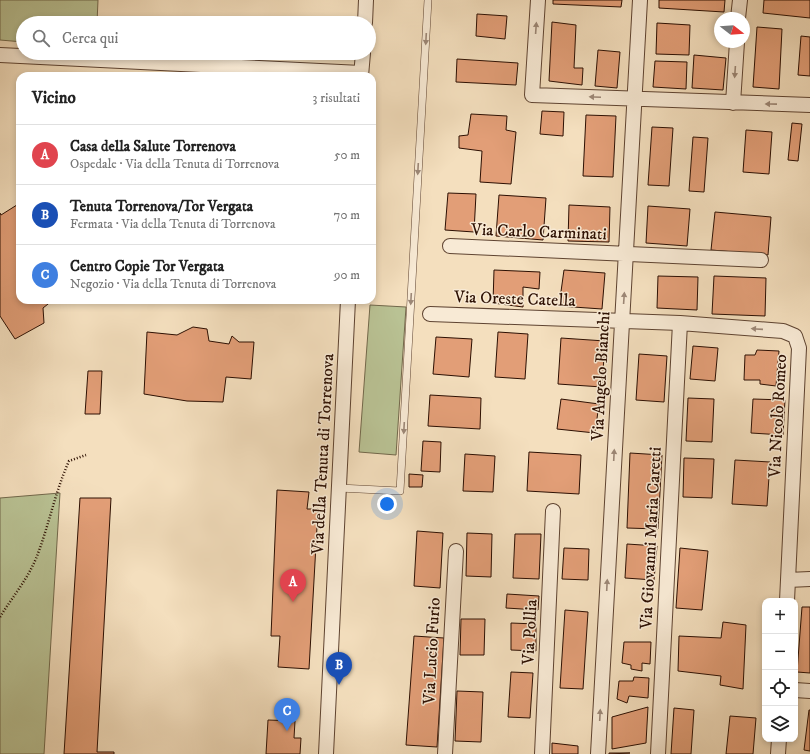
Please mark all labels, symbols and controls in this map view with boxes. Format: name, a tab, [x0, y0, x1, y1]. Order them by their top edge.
north arrow	[714, 12, 750, 48]
search box	[16, 16, 376, 60]
one-way arrow	[533, 22, 540, 34]
icon: search	[30, 27, 52, 49]
text: Cerca qui	[62, 29, 118, 48]
one-way arrow	[422, 33, 429, 45]
one-way arrow	[731, 66, 738, 78]
text: Vicino	[32, 87, 76, 109]
text: 3 risultati	[313, 90, 360, 106]
one-way arrow	[588, 94, 601, 100]
one-way arrow	[764, 101, 777, 107]
text: Casa della Salute Torrenova	[70, 137, 236, 156]
text: A	[41, 147, 49, 163]
text: 50 m	[334, 147, 360, 163]
text: Ospedale · Via della Tenuta di Torrenova	[70, 156, 279, 172]
one-way arrow	[415, 163, 422, 175]
text: Tenuta Torrenova/Tor Vergata	[70, 197, 253, 216]
text: B	[41, 207, 49, 223]
text: 70 m	[334, 207, 360, 223]
text: Fermata · Via della Tenuta di Torrenova	[70, 216, 275, 232]
street label: Via Carlo Carminati	[470, 219, 607, 245]
text: Centro Copie Tor Vergata	[70, 257, 224, 276]
text: C	[41, 267, 49, 283]
text: 90 m	[334, 267, 360, 283]
text: Negozio · Via della Tenuta di Torrenova	[70, 276, 276, 292]
street label: Via Oreste Catella	[453, 286, 577, 312]
one-way arrow	[620, 292, 627, 304]
one-way arrow	[408, 293, 414, 306]
street label: Via Angelo Bianchi	[587, 311, 615, 442]
one-way arrow	[751, 326, 763, 333]
street label: Via della Tenuta di Torrenova	[307, 352, 339, 556]
street label: Via Nicolò Romeo	[764, 354, 792, 479]
one-way arrow	[400, 422, 407, 434]
street label: Via Giovanni Maria Caretti	[635, 446, 667, 631]
one-way arrow	[611, 449, 618, 461]
your location	[377, 494, 397, 514]
pin: A	[280, 569, 306, 602]
one-way arrow	[604, 578, 610, 591]
street label: Via Lucio Furio	[418, 597, 446, 706]
street label: Via Pollia	[517, 598, 543, 666]
map controls	[762, 598, 798, 742]
button: +	[762, 598, 798, 634]
button: −	[762, 634, 798, 670]
pin: B	[326, 652, 352, 685]
button: locate	[762, 670, 798, 706]
pin: C	[274, 698, 300, 731]
button: layers	[762, 706, 798, 742]
one-way arrow	[597, 709, 604, 721]

